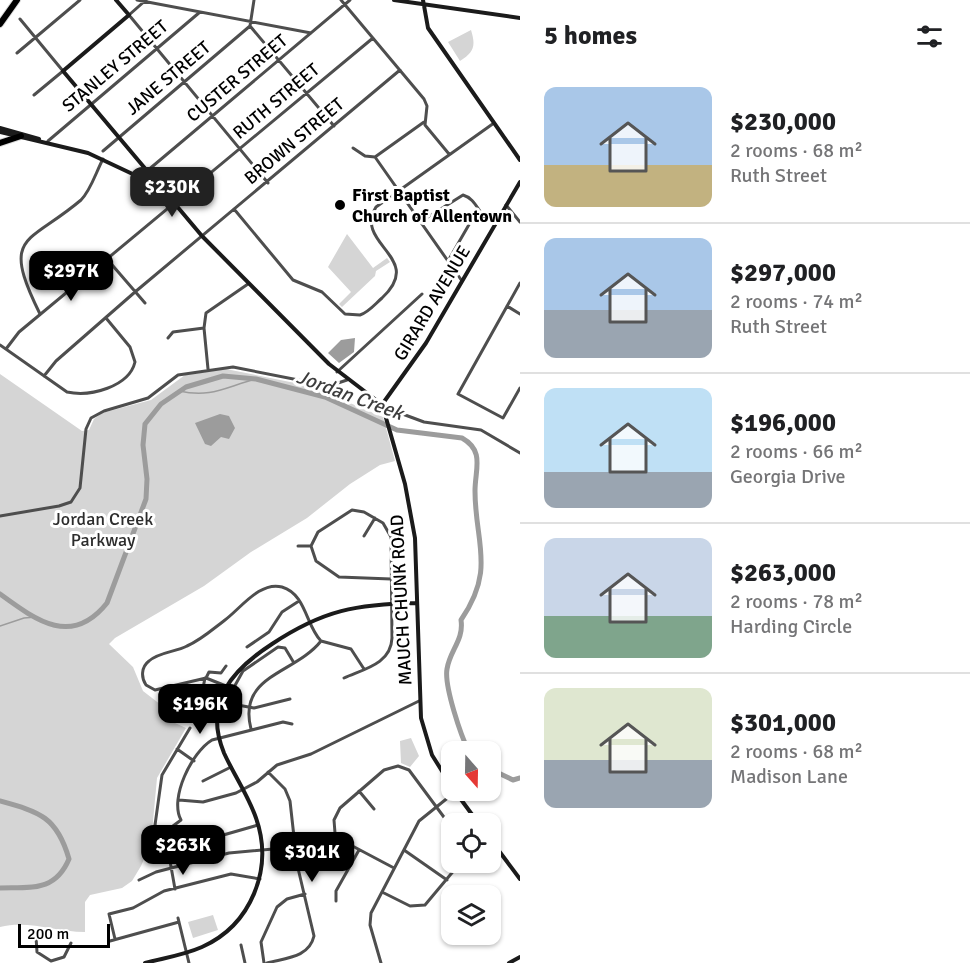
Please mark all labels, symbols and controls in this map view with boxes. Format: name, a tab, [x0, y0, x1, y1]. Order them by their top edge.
street label: STANLEY STREET	[58, 15, 172, 117]
text: 5 homes	[544, 20, 637, 52]
icon: filters	[913, 20, 946, 53]
street label: CUSTER STREET	[182, 29, 292, 126]
street label: JANE STREET	[121, 36, 215, 120]
street label: RUTH STREET	[228, 58, 324, 143]
street label: BROWN STREET	[240, 93, 348, 189]
text: $230,000	[730, 106, 836, 138]
icon: home	[592, 111, 664, 183]
text: 2 rooms · 68 m²	[730, 138, 863, 163]
text: Ruth Street	[730, 163, 827, 188]
pin: $230K	[130, 167, 214, 218]
text: $230K	[144, 174, 200, 199]
place label: First Baptist Church of Allentown	[352, 184, 512, 227]
marker: First Baptist Church of Allentown	[333, 198, 347, 212]
street label: GIRARD AVENUE	[389, 242, 475, 364]
pin: $297K	[29, 251, 113, 302]
text: $297,000	[730, 257, 836, 289]
text: $297K	[43, 258, 99, 283]
icon: home	[592, 262, 664, 334]
text: 2 rooms · 74 m²	[730, 289, 863, 314]
text: Ruth Street	[730, 314, 827, 339]
water label: Jordan Creek	[293, 364, 409, 427]
text: $196,000	[730, 407, 836, 439]
icon: home	[592, 412, 664, 484]
text: 2 rooms · 66 m²	[730, 439, 863, 464]
text: Georgia Drive	[730, 464, 846, 489]
park label: Jordan Creek Parkway	[53, 508, 153, 551]
street label: MAUCH CHUNK ROAD	[386, 514, 416, 686]
text: $263,000	[730, 557, 836, 589]
icon: home	[592, 562, 664, 634]
text: 2 rooms · 78 m²	[730, 589, 863, 614]
text: Harding Circle	[730, 614, 852, 639]
pin: $196K	[158, 684, 242, 735]
text: $196K	[172, 691, 228, 716]
text: $301,000	[730, 707, 836, 739]
icon: home	[592, 712, 664, 784]
text: 2 rooms · 68 m²	[730, 739, 863, 764]
north arrow	[441, 741, 501, 801]
map controls	[441, 741, 501, 945]
text: Madison Lane	[730, 764, 848, 789]
button: locate	[441, 813, 501, 873]
pin: $263K	[141, 825, 225, 876]
text: $263K	[155, 832, 211, 857]
pin: $301K	[270, 832, 354, 883]
text: $301K	[284, 839, 340, 864]
button: layers	[441, 885, 501, 945]
scale bar	[18, 921, 110, 948]
text: 200 m	[27, 924, 69, 944]

